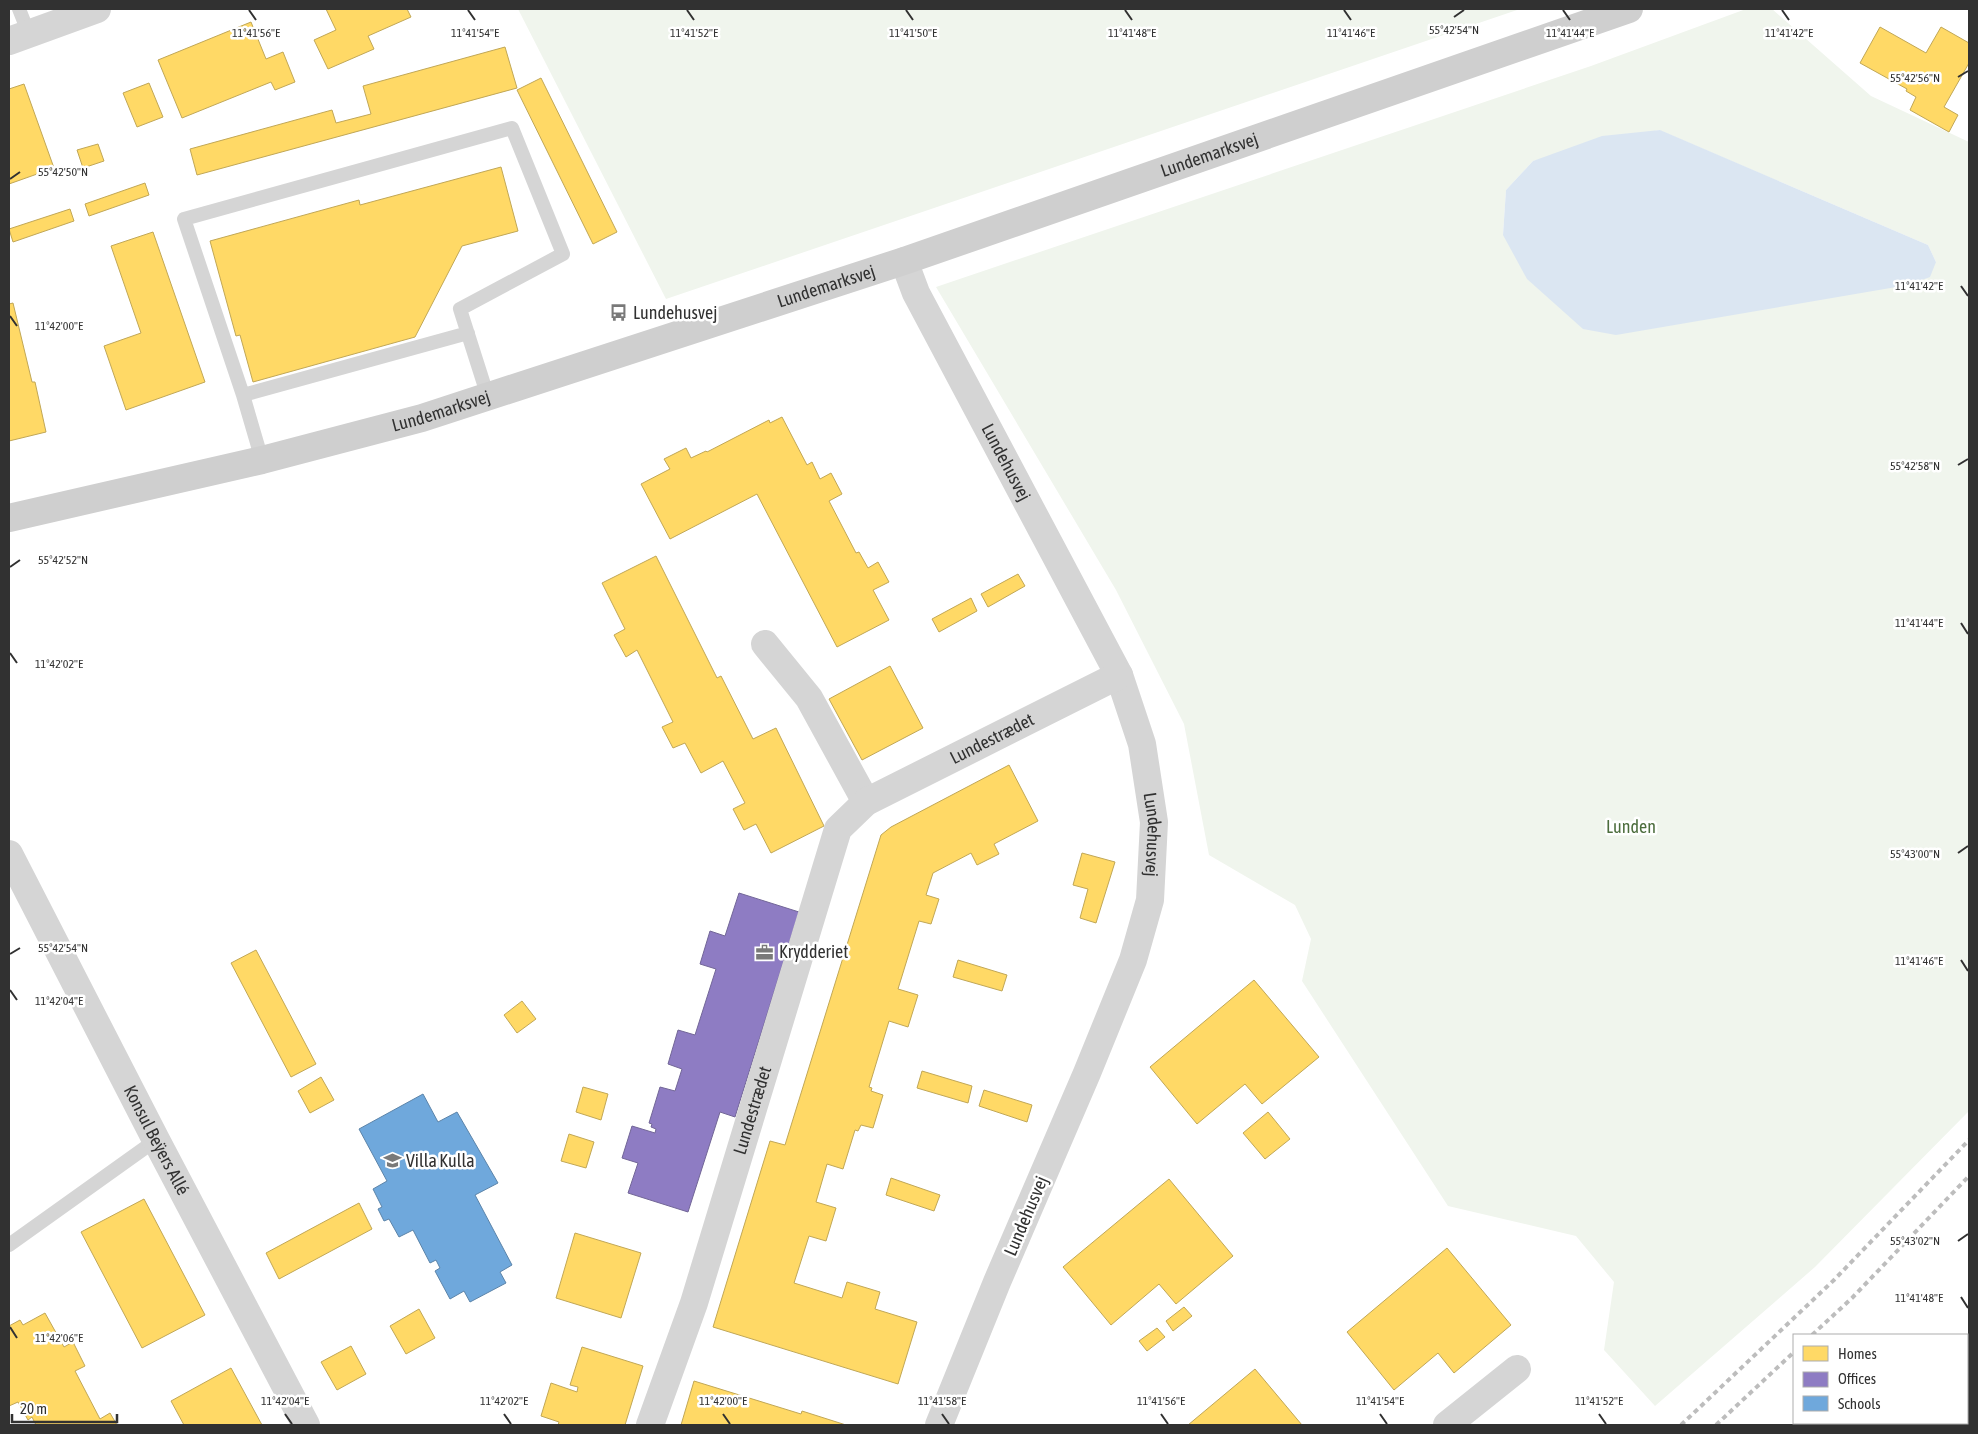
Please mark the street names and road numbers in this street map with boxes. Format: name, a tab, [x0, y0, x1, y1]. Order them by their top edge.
street label: Lundemarksvej	[1158, 128, 1260, 181]
street label: Lundemarksvej	[774, 260, 878, 312]
street label: Lundemarksvej	[389, 386, 492, 435]
street label: Lundehusvej	[977, 420, 1036, 504]
street label: Lundestrædet	[946, 708, 1037, 768]
street label: Lundehusvej	[1140, 791, 1165, 877]
street label: Lundestrædet	[729, 1064, 775, 1157]
street label: Konsul Beÿers Allé	[120, 1082, 194, 1198]
street label: Lundehusvej	[999, 1173, 1052, 1259]

